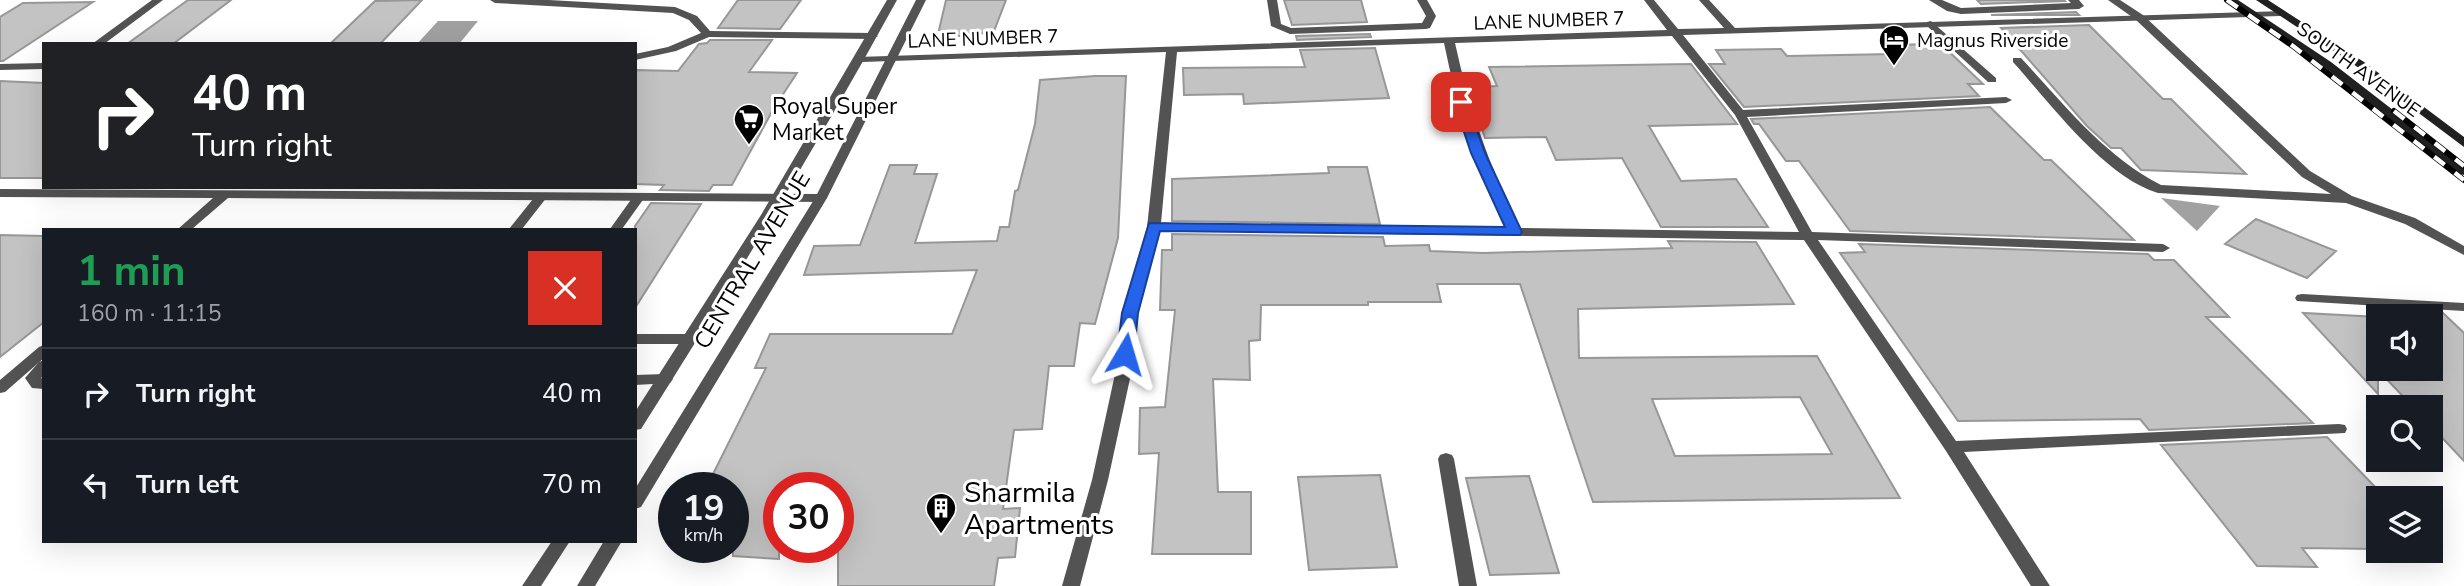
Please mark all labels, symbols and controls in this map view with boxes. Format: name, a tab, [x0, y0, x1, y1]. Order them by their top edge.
street label: LANE NUMBER 7	[1473, 5, 1625, 37]
street label: SOUTH AVENUE	[2291, 16, 2425, 123]
street label: LANE NUMBER 7	[907, 23, 1059, 55]
hotel icon: Magnus Riverside	[1877, 23, 1911, 67]
place label: Magnus Riverside	[1917, 28, 2068, 54]
text: 40 m	[192, 60, 307, 127]
icon: right	[77, 70, 168, 161]
pin	[1431, 72, 1491, 132]
icon: arrive	[1442, 83, 1480, 121]
place label: Royal Super Market	[772, 91, 898, 148]
supermarket icon: Royal Super Market	[732, 102, 766, 146]
text: Turn right	[192, 124, 332, 167]
street label: CENTRAL AVENUE	[687, 166, 818, 355]
text: 1 min	[77, 243, 186, 300]
button: close	[528, 251, 602, 325]
text: 160 m · 11:15	[77, 298, 222, 329]
map controls	[2366, 304, 2443, 563]
button: sound	[2366, 304, 2443, 381]
position arrow	[1088, 317, 1162, 391]
icon: right	[77, 375, 115, 413]
text: Turn right	[136, 376, 255, 411]
text: 40 m	[542, 376, 602, 411]
button: search	[2366, 395, 2443, 472]
icon: left	[77, 466, 115, 504]
text: Turn left	[136, 467, 239, 502]
text: 70 m	[542, 467, 602, 502]
speed limit sign: 30	[763, 472, 854, 563]
place label: Sharmila Apartments	[964, 474, 1114, 544]
text: 19	[682, 485, 725, 532]
button: layers	[2366, 486, 2443, 563]
building icon: Sharmila Apartments	[924, 491, 958, 535]
text: km/h	[684, 523, 723, 547]

